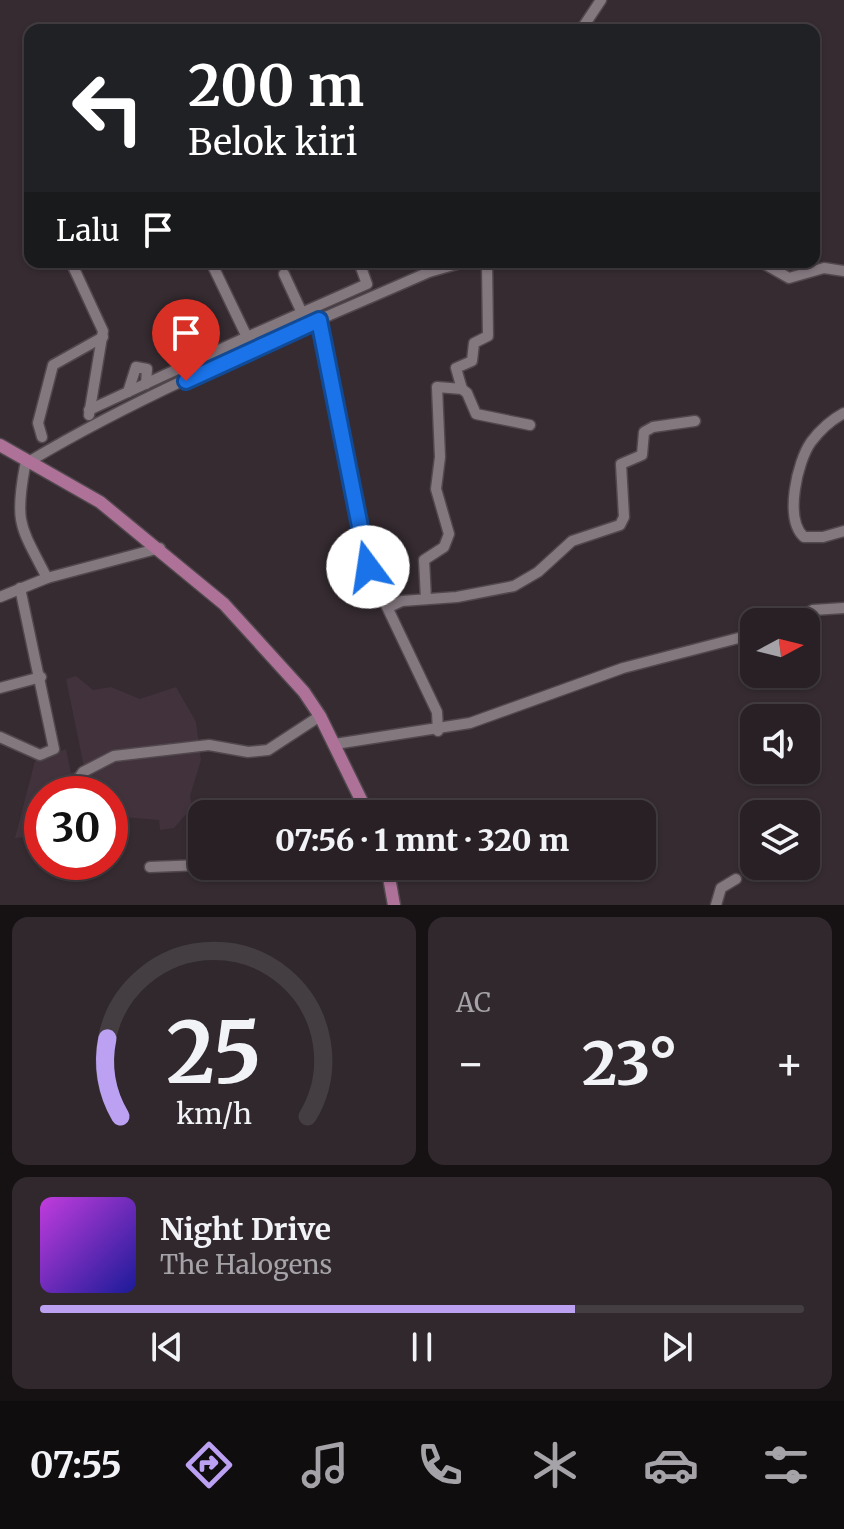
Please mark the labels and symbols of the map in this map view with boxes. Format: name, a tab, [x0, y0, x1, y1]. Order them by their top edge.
pin	[152, 299, 220, 381]
position arrow	[326, 525, 410, 609]
north arrow	[740, 608, 820, 688]
speed limit sign: 30	[24, 776, 128, 880]

